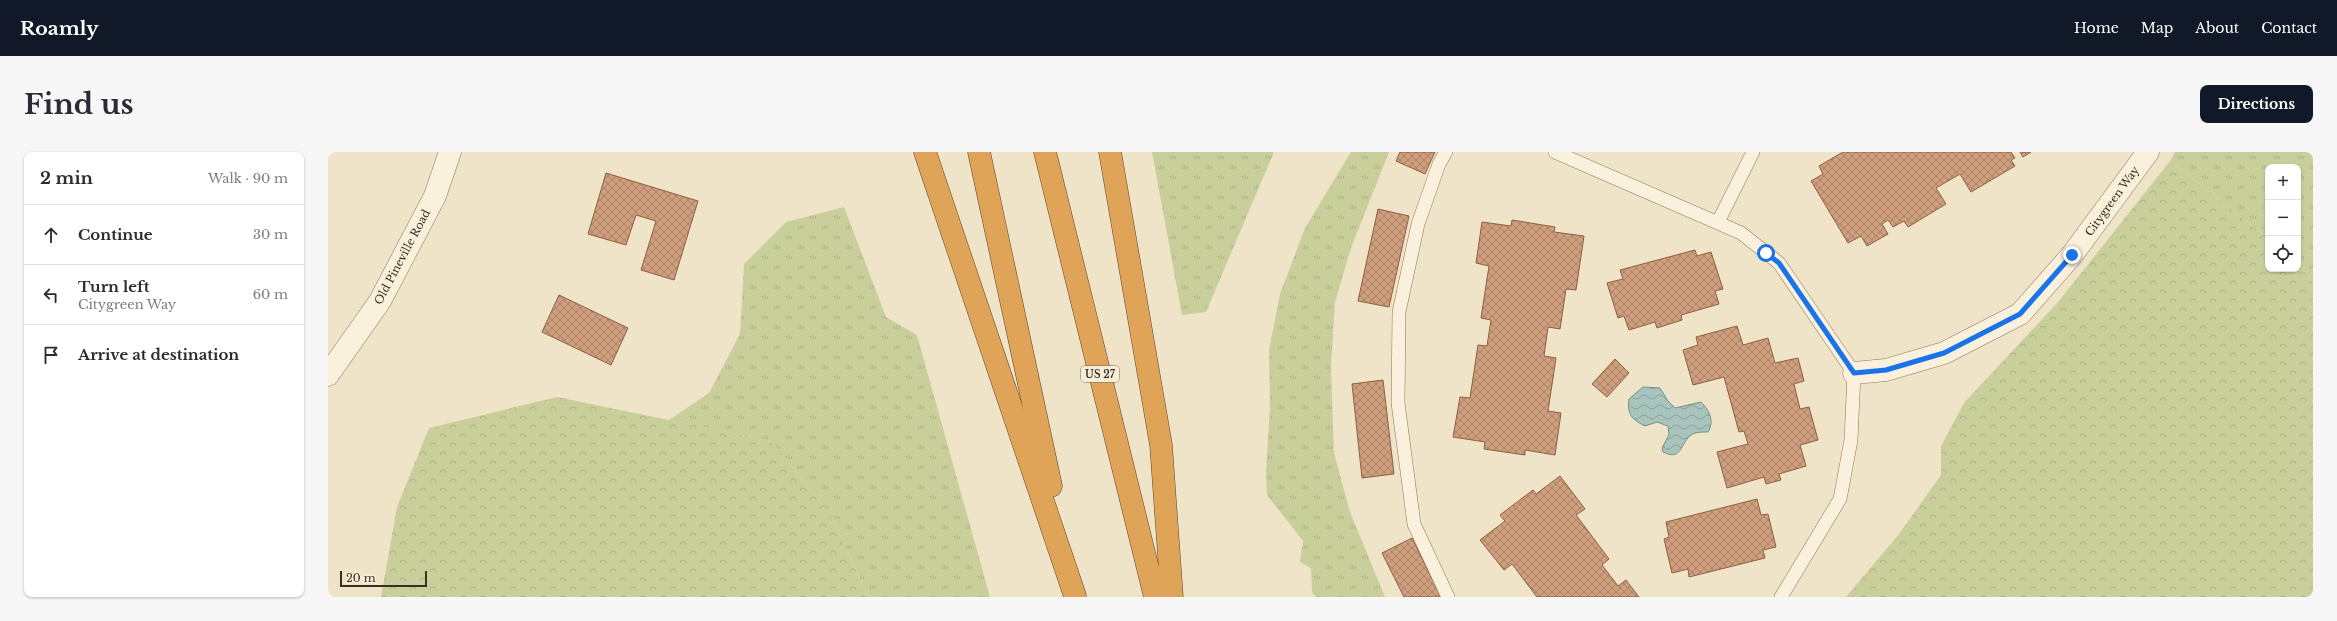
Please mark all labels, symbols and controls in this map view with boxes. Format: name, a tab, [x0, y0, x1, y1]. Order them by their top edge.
text: Roamly	[20, 17, 99, 40]
text: Home	[2074, 19, 2119, 37]
text: Map	[2141, 19, 2173, 37]
text: About	[2195, 19, 2239, 37]
text: Contact	[2261, 19, 2317, 37]
button: Directions	[2200, 85, 2313, 123]
text: Find us	[24, 87, 134, 122]
street label: Citygreen Way	[2082, 163, 2142, 239]
map controls	[2265, 164, 2301, 272]
button: +	[2265, 164, 2301, 200]
text: 2 min	[40, 168, 93, 189]
text: Walk · 90 m	[208, 170, 288, 187]
button: −	[2265, 200, 2301, 236]
street label: Old Pineville Road	[371, 206, 433, 307]
icon: ahead	[40, 224, 62, 246]
text: Continue	[78, 225, 153, 244]
text: 30 m	[253, 226, 288, 243]
button: locate	[2265, 236, 2301, 272]
route start	[1757, 244, 1775, 262]
route end	[2063, 246, 2081, 264]
text: Turn left	[78, 277, 149, 296]
icon: left	[40, 284, 62, 306]
text: 60 m	[253, 286, 288, 303]
text: Citygreen Way	[78, 296, 176, 313]
icon: arrive	[40, 344, 62, 366]
text: Arrive at destination	[78, 345, 239, 364]
road number: US 27	[1081, 366, 1119, 382]
scale bar	[340, 569, 427, 588]
text: 20 m	[346, 571, 376, 585]

